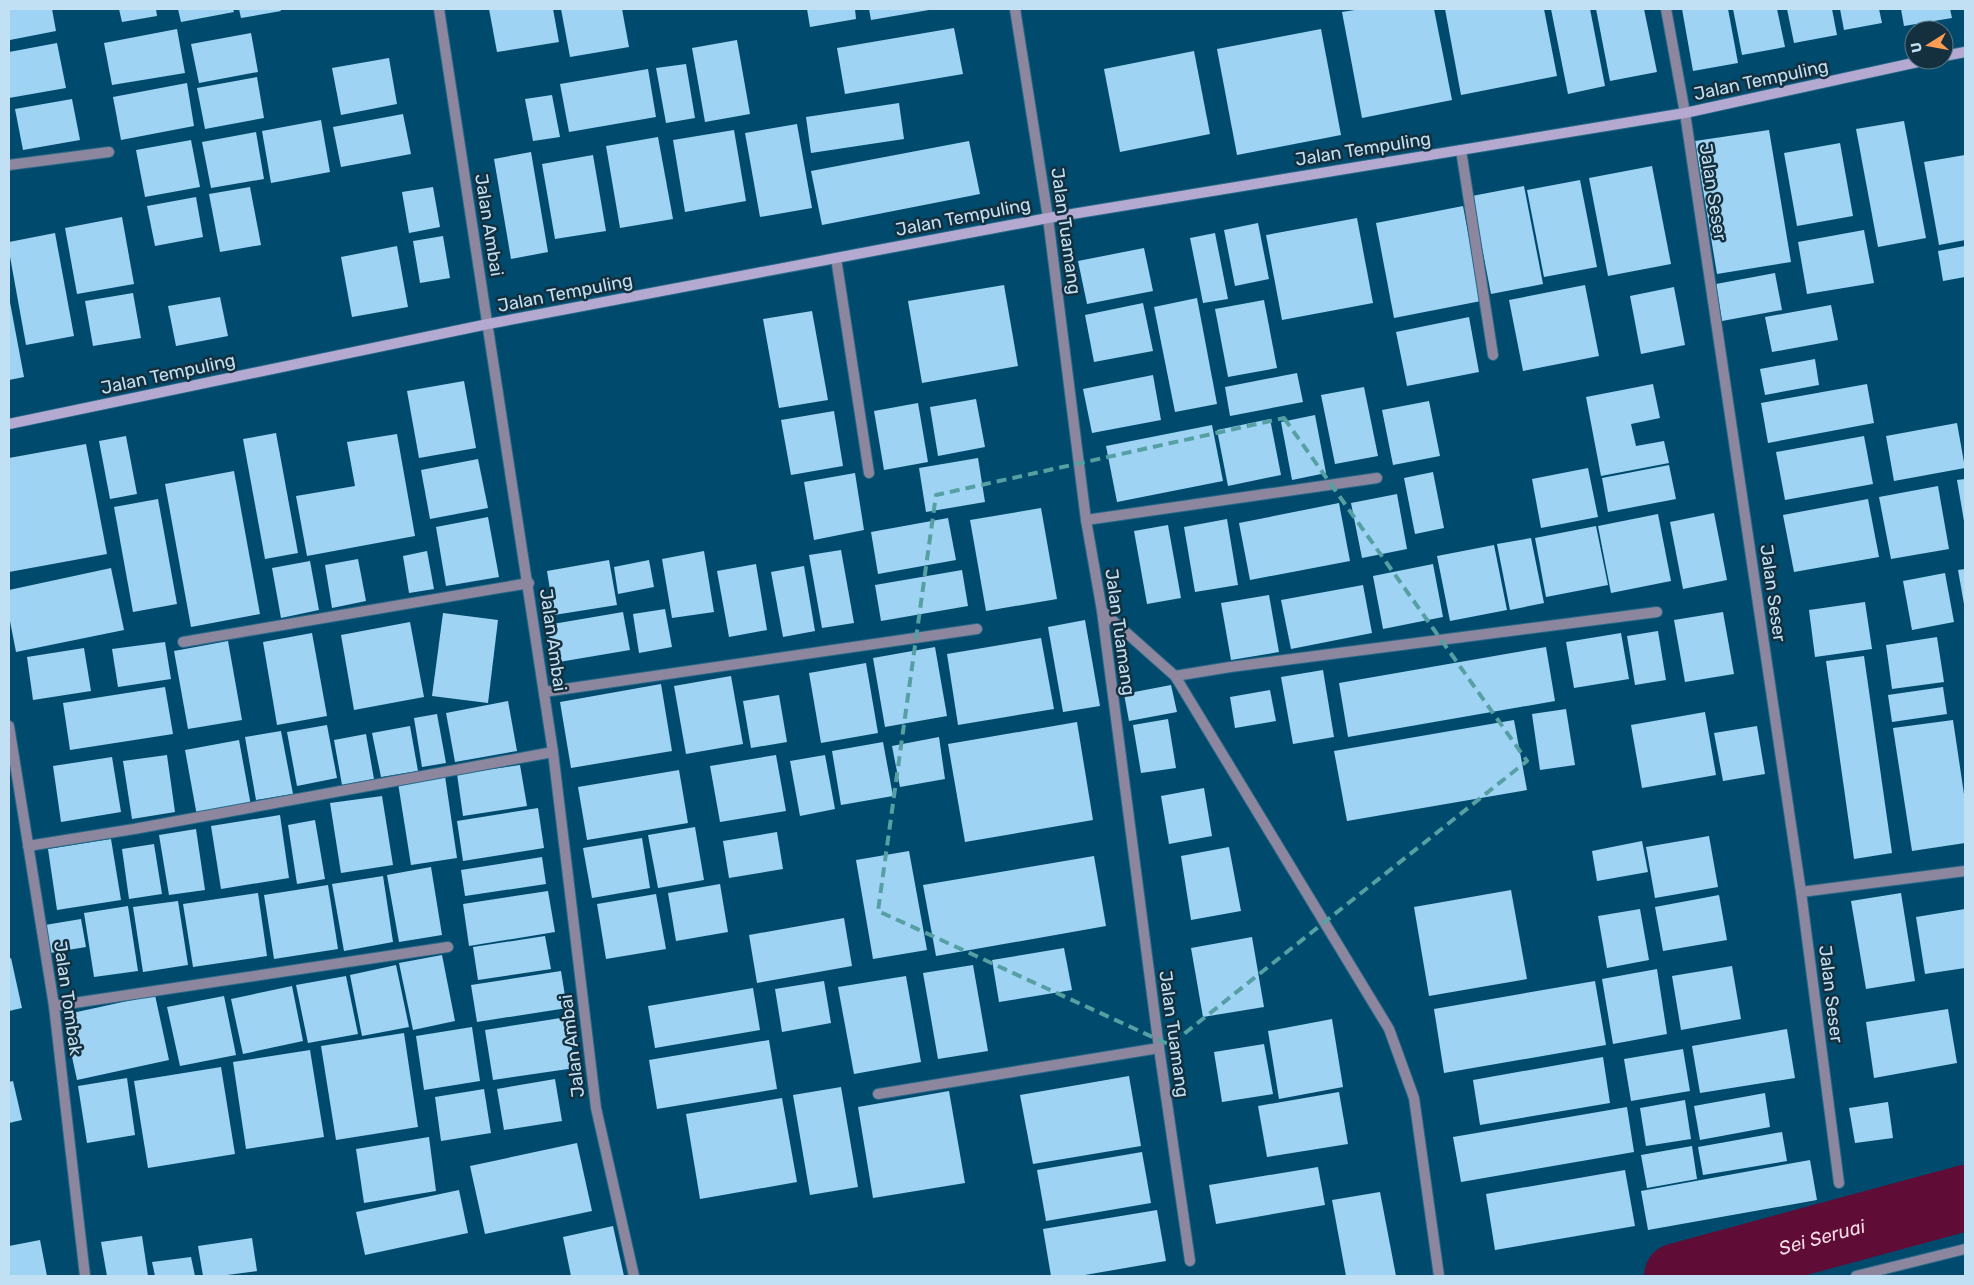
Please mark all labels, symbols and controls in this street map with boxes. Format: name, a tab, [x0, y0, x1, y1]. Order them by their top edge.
north arrow	[1904, 20, 1954, 70]
text: U	[1907, 41, 1926, 54]
street label: Jalan Tempuling	[1692, 55, 1830, 105]
street label: Jalan Tempuling	[1294, 127, 1432, 171]
street label: Jalan Seser	[1694, 142, 1732, 242]
street label: Jalan Tuamang	[1046, 166, 1086, 296]
street label: Jalan Ambai	[470, 172, 508, 278]
street label: Jalan Tempuling	[894, 193, 1032, 241]
street label: Jalan Tempuling	[496, 269, 634, 317]
street label: Jalan Tempuling	[99, 349, 237, 399]
street label: Jalan Seser	[1755, 543, 1791, 643]
street label: Jalan Tuamang	[1100, 567, 1140, 697]
street label: Jalan Ambai	[535, 587, 571, 693]
street label: Jalan Tombak	[49, 939, 87, 1057]
street label: Jalan Seser	[1814, 944, 1848, 1044]
street label: Jalan Tuamang	[1154, 969, 1194, 1099]
street label: Jalan Ambai	[555, 993, 589, 1099]
water label: Sei Seruai	[1776, 1214, 1868, 1259]

